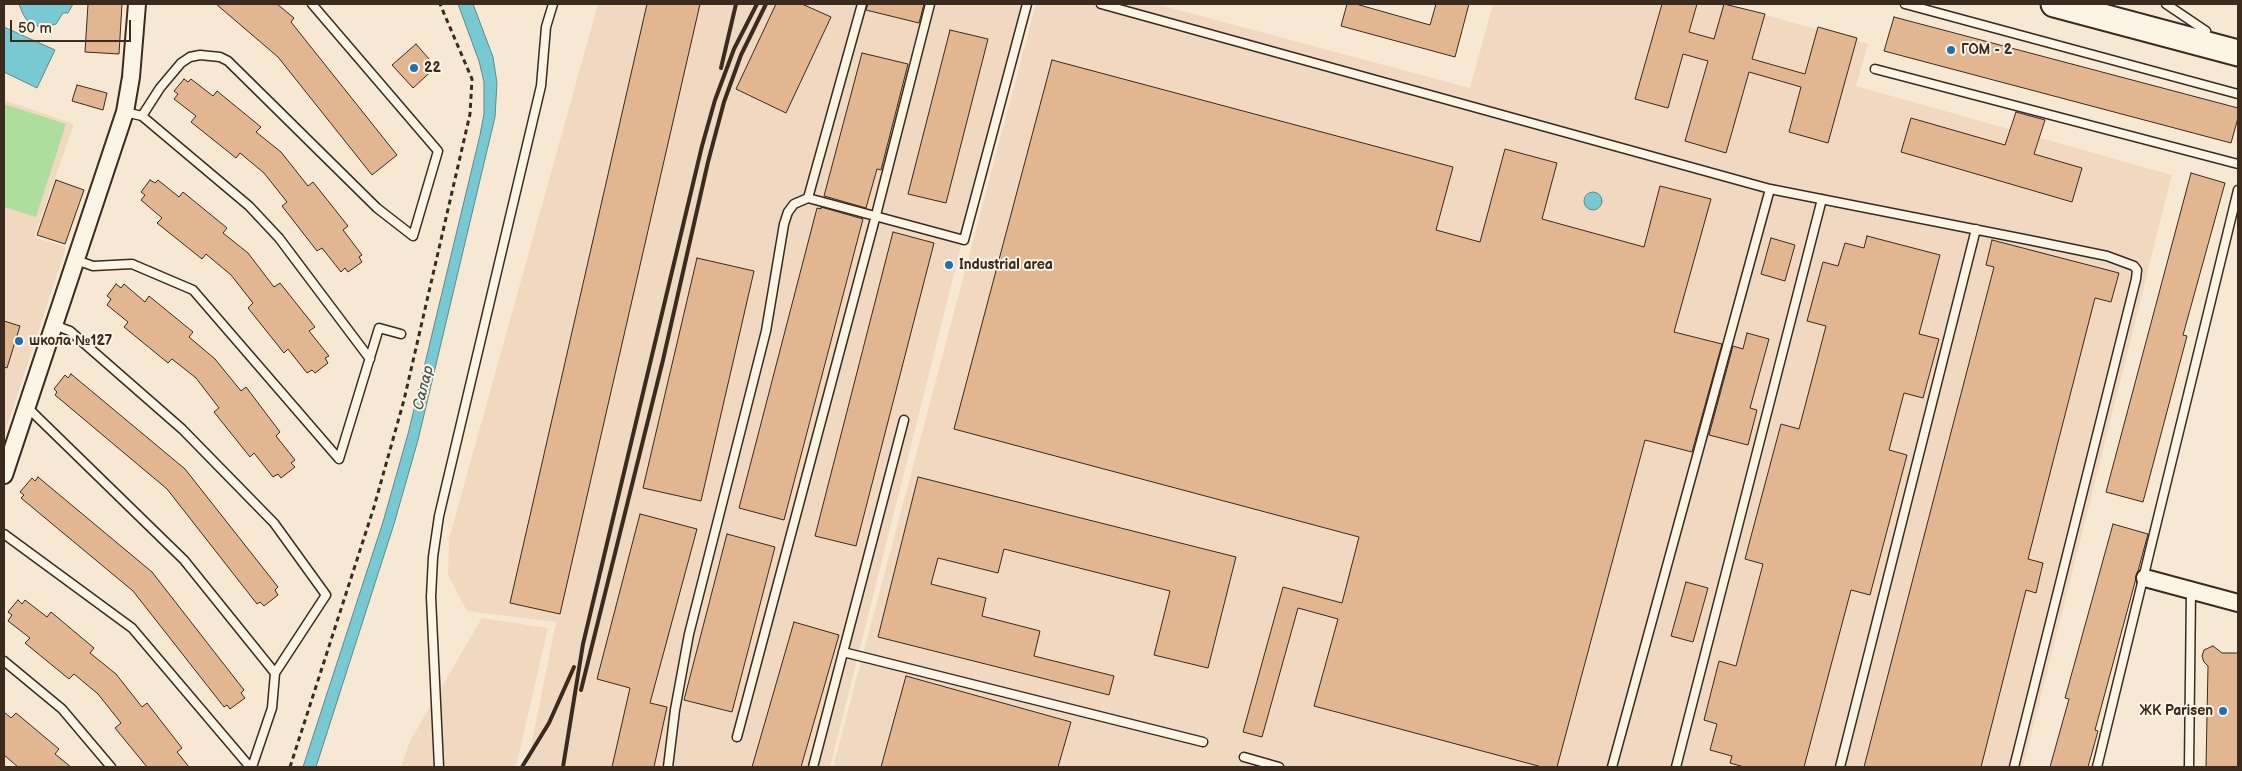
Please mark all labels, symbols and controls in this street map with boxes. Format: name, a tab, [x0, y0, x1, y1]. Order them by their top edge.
scale bar	[12, 10, 134, 42]
text: 50 m	[18, 19, 52, 38]
place label: ГОМ - 2	[1961, 42, 2012, 58]
marker: ГОМ - 2	[1945, 44, 1957, 56]
place label: 22	[424, 60, 441, 76]
marker: 22	[408, 62, 420, 74]
place label: Industrial area	[959, 257, 1053, 273]
marker: Industrial area	[943, 259, 955, 271]
place label: школа №127	[29, 333, 112, 349]
marker: школа №127	[13, 335, 25, 347]
water label: Салар	[410, 364, 438, 412]
place label: ЖК Parisen	[2139, 703, 2213, 719]
marker: ЖК Parisen	[2217, 705, 2229, 717]

